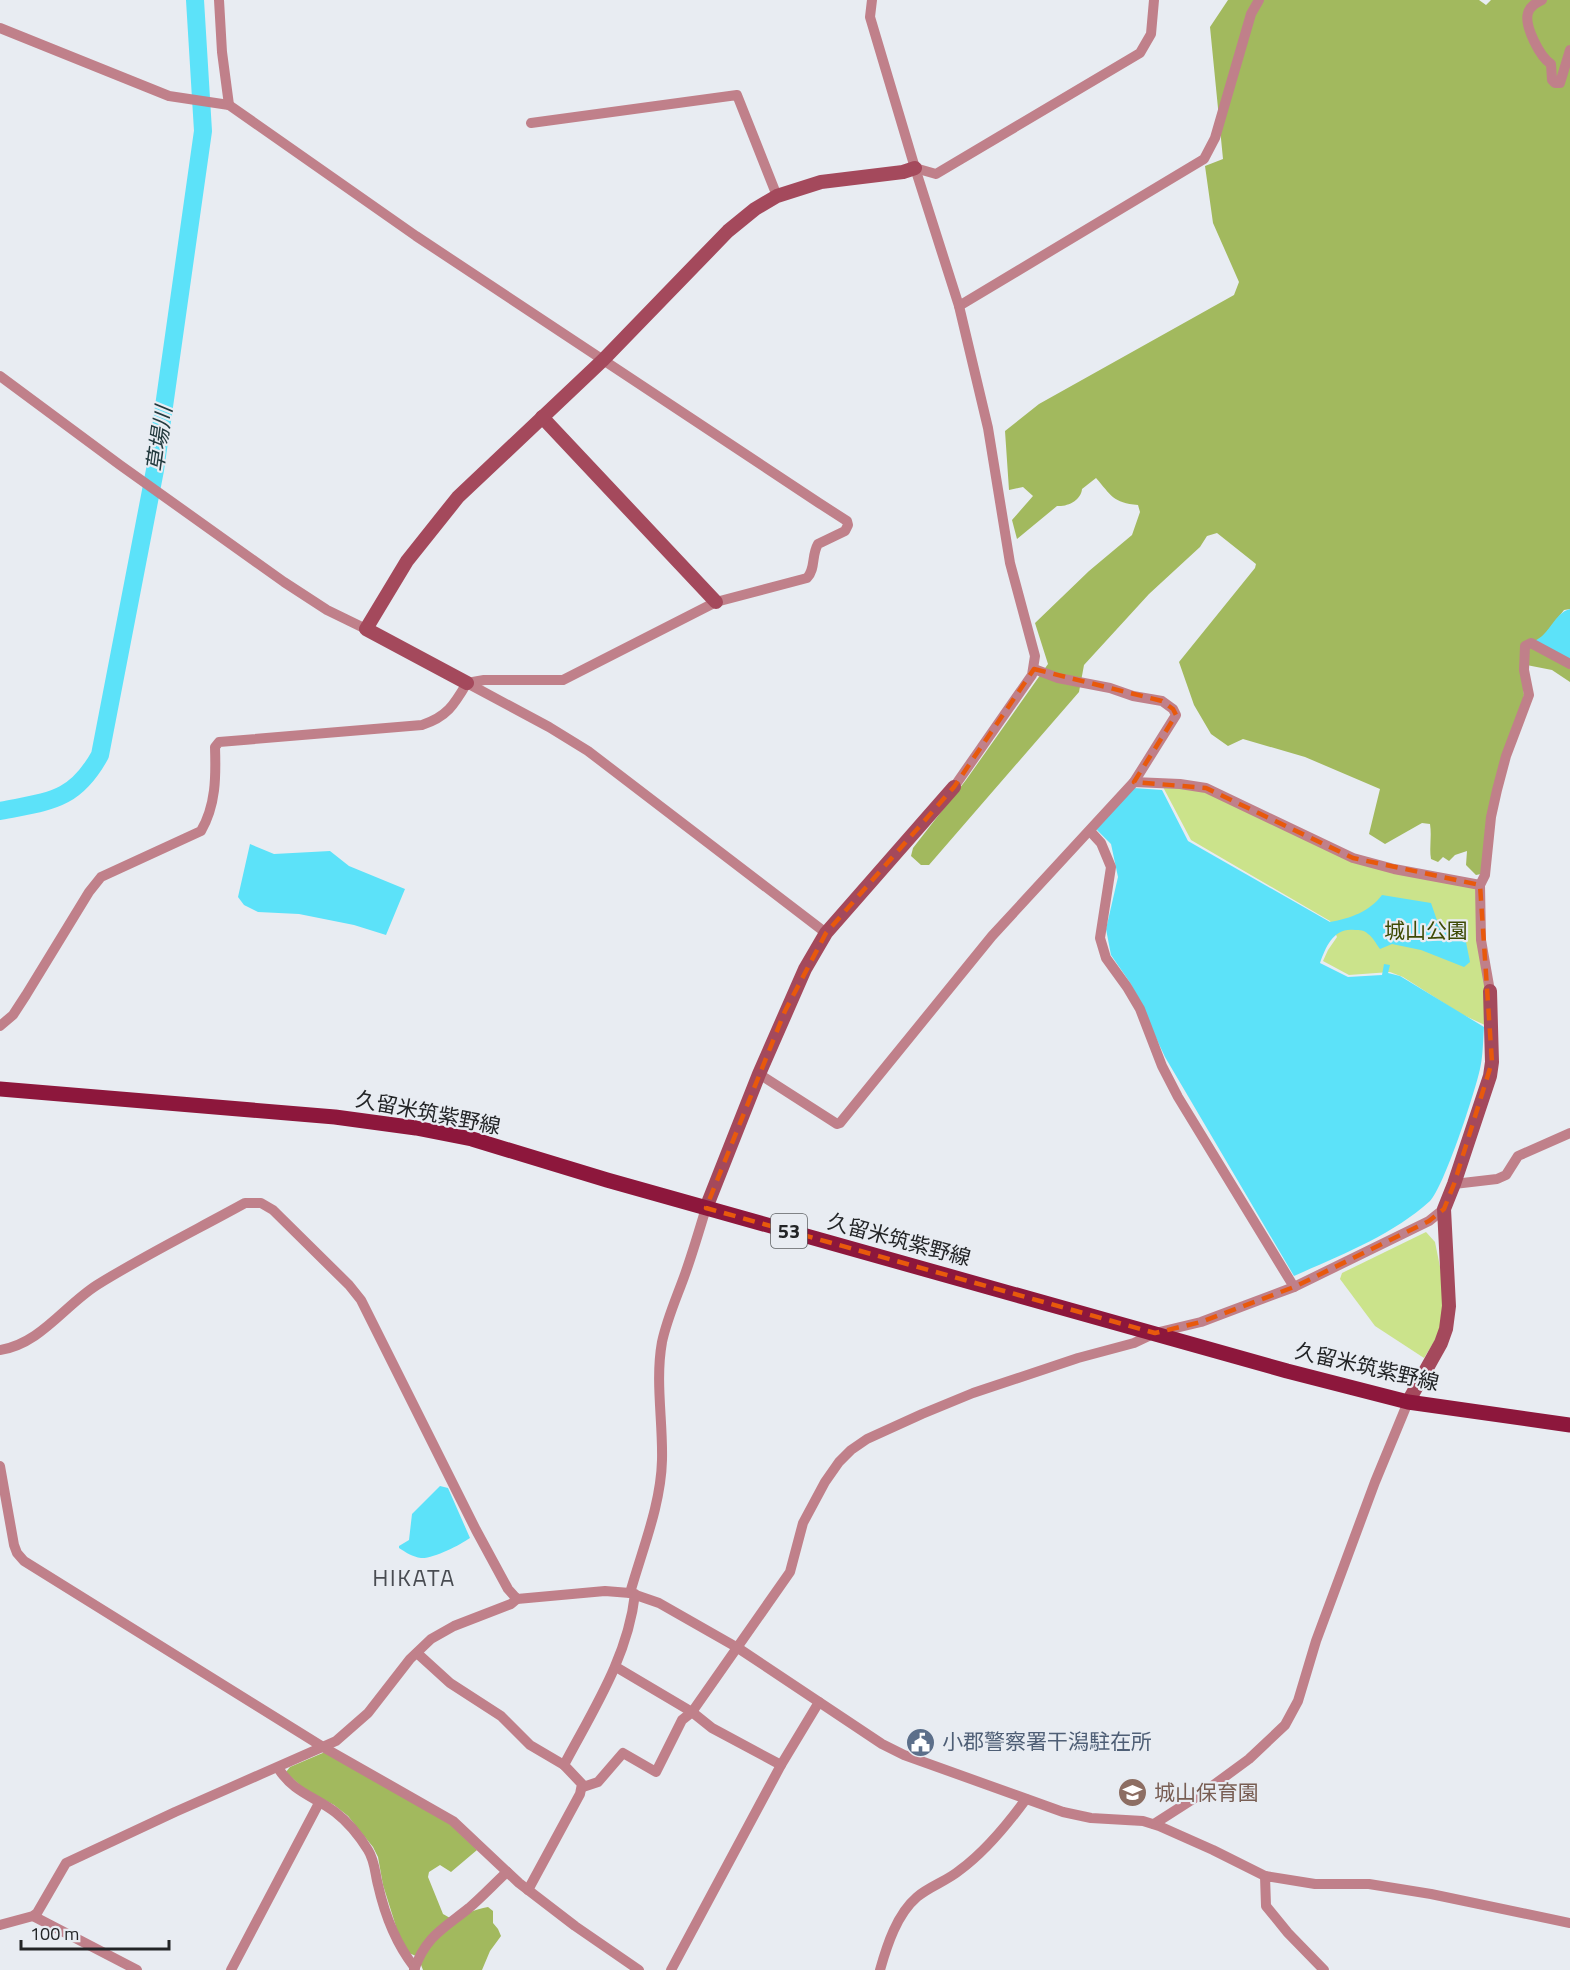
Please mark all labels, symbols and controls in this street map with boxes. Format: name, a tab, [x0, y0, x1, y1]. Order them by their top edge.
water label: 草場川	[138, 402, 181, 474]
park label: 城山公園	[1384, 914, 1468, 946]
street label: 久留米筑紫野線	[353, 1082, 503, 1142]
street label: 久留米筑紫野線	[824, 1205, 974, 1274]
road number: 53	[771, 1214, 807, 1248]
street label: 久留米筑紫野線	[1292, 1334, 1442, 1398]
district label: HIKATA	[372, 1559, 456, 1595]
place label: 小郡警察署干潟駐在所	[942, 1725, 1152, 1757]
public building icon: 小郡警察署干潟駐在所	[905, 1726, 937, 1758]
place label: 城山保育園	[1154, 1776, 1259, 1808]
school or university icon: 城山保育園	[1117, 1777, 1149, 1809]
scale bar	[21, 1913, 170, 1951]
text: 100 m	[30, 1920, 79, 1947]

